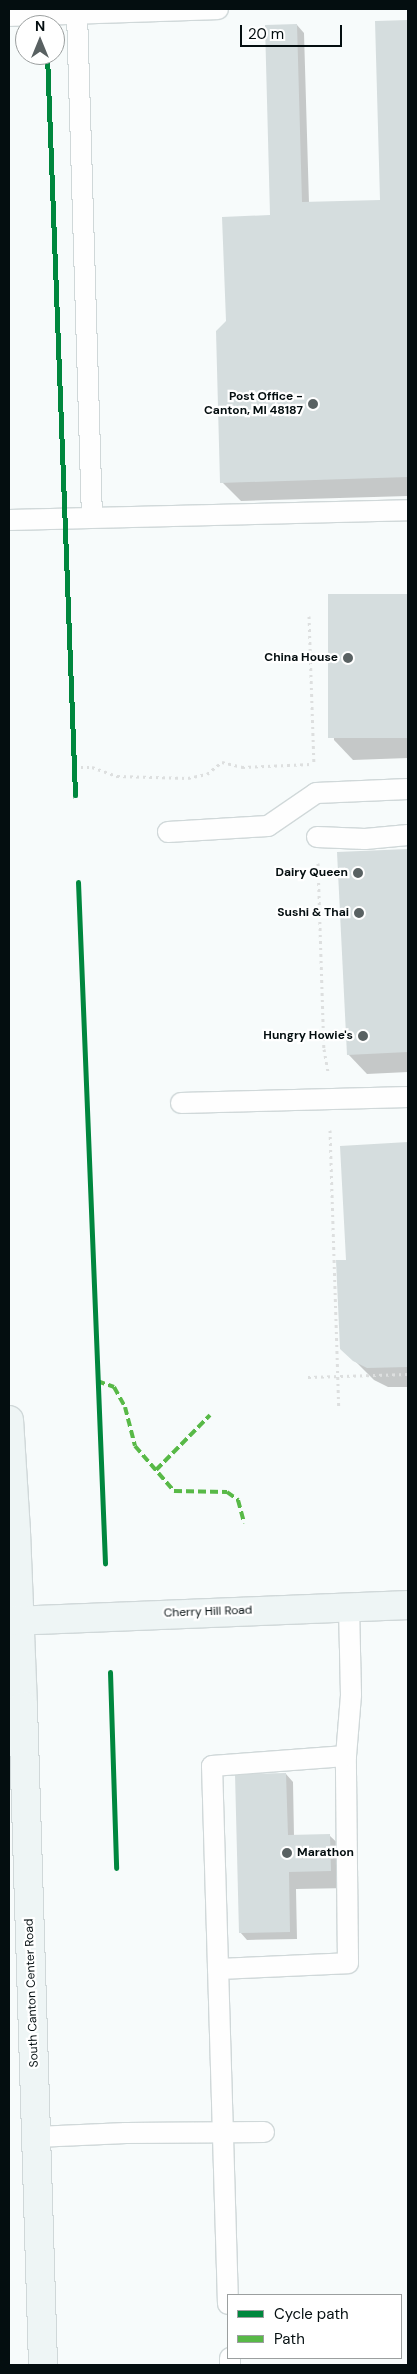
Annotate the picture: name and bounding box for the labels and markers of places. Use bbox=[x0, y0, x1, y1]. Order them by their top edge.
place label: Post Office - Canton, MI 48187 bbox=[204, 390, 303, 418]
marker: Post Office - Canton, MI 48187 bbox=[307, 398, 319, 410]
place label: China House bbox=[264, 651, 338, 665]
marker: China House bbox=[342, 652, 354, 664]
place label: Dairy Queen bbox=[276, 866, 348, 880]
marker: Dairy Queen bbox=[352, 867, 364, 879]
place label: Sushi & Thai bbox=[277, 906, 349, 920]
marker: Sushi & Thai bbox=[353, 907, 365, 919]
place label: Hungry Howie's bbox=[263, 1029, 353, 1043]
marker: Hungry Howie's bbox=[357, 1030, 369, 1042]
place label: Marathon bbox=[297, 1846, 354, 1860]
marker: Marathon bbox=[281, 1847, 293, 1859]

